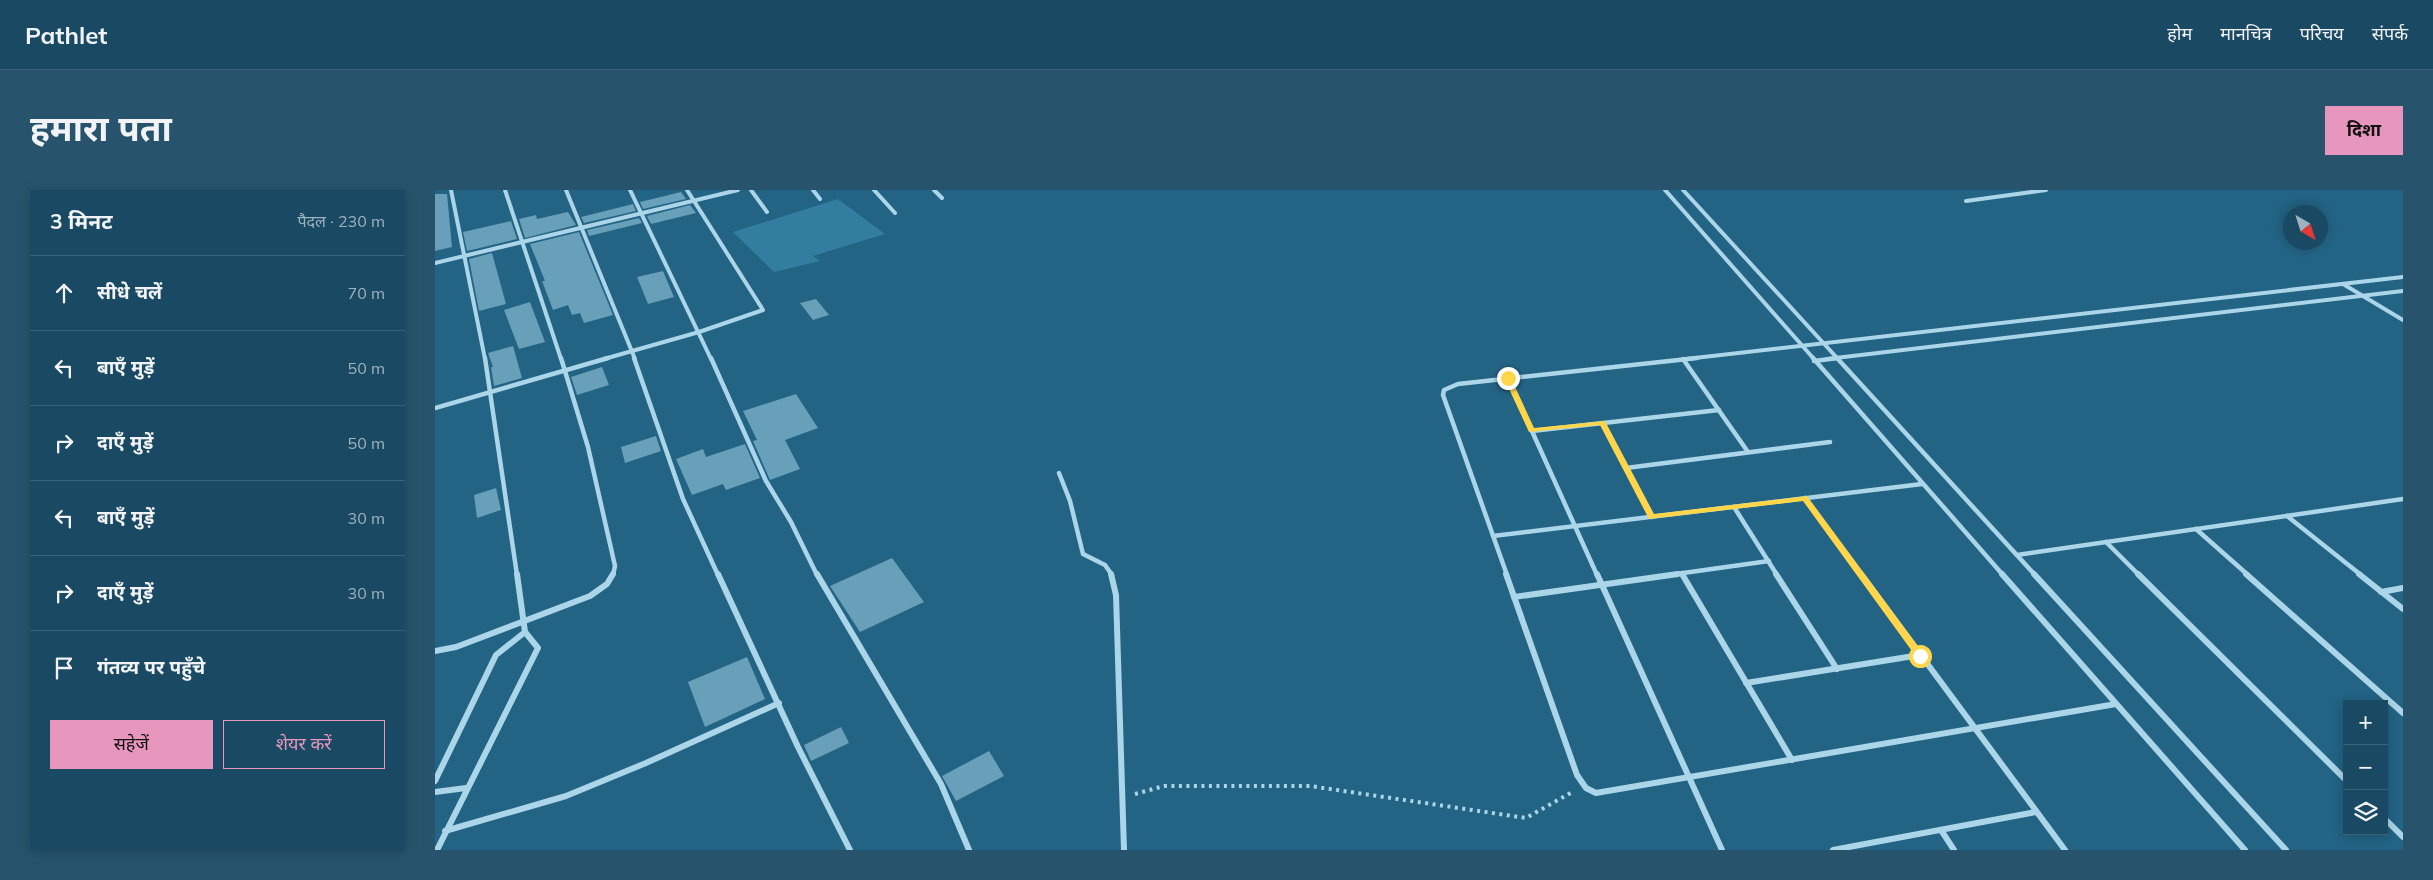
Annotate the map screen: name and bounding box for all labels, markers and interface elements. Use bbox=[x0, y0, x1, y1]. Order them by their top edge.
text: Pathlet bbox=[25, 20, 107, 50]
text: होम bbox=[2167, 22, 2192, 45]
text: मानचित्र bbox=[2220, 22, 2272, 45]
text: परिचय bbox=[2300, 22, 2344, 45]
text: संपर्क bbox=[2372, 22, 2408, 45]
text: हमारा पता bbox=[30, 106, 172, 150]
button: दिशा bbox=[2325, 106, 2403, 155]
north arrow bbox=[2283, 205, 2328, 250]
text: 3 मिनट bbox=[50, 208, 112, 234]
text: पैदल · 230 m bbox=[297, 211, 385, 231]
icon: ahead bbox=[50, 279, 78, 307]
text: सीधे चलें bbox=[97, 280, 162, 304]
text: 70 m bbox=[348, 283, 385, 303]
icon: left bbox=[50, 354, 78, 382]
text: बाएँ मुड़ें bbox=[97, 355, 154, 379]
text: 50 m bbox=[348, 358, 385, 378]
route end bbox=[1497, 367, 1520, 390]
icon: right bbox=[50, 429, 78, 457]
text: दाएँ मुड़ें bbox=[97, 430, 153, 454]
text: 50 m bbox=[348, 433, 385, 453]
icon: left bbox=[50, 504, 78, 532]
text: बाएँ मुड़ें bbox=[97, 505, 154, 529]
text: 30 m bbox=[348, 508, 385, 528]
icon: right bbox=[50, 579, 78, 607]
text: दाएँ मुड़ें bbox=[97, 580, 153, 604]
text: 30 m bbox=[348, 583, 385, 603]
route start bbox=[1909, 645, 1932, 668]
icon: arrive bbox=[50, 654, 78, 682]
text: गंतव्य पर पहुँचे bbox=[97, 655, 205, 679]
map controls bbox=[2343, 700, 2388, 835]
button: + bbox=[2343, 700, 2388, 745]
button: सहेजें bbox=[50, 720, 213, 769]
button: शेयर करें bbox=[223, 720, 385, 769]
button: − bbox=[2343, 745, 2388, 790]
button: layers bbox=[2343, 790, 2388, 835]

